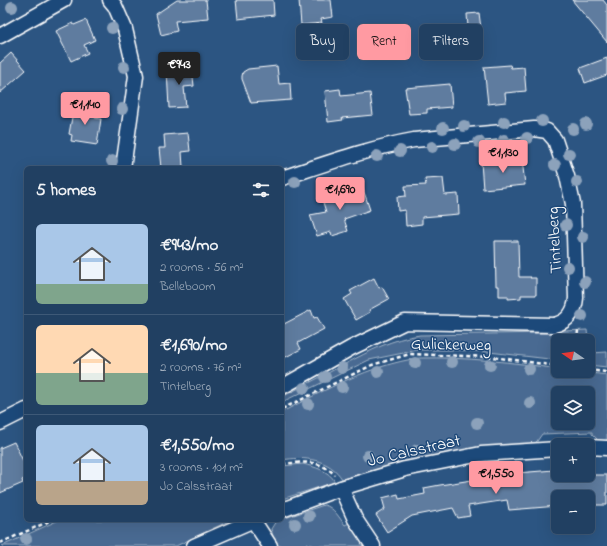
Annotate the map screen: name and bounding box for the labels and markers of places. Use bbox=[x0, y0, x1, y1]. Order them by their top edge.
pin: €943 bbox=[155, 52, 203, 86]
pin: €1,140 bbox=[52, 92, 118, 126]
pin: €1,130 bbox=[470, 140, 536, 174]
pin: €1,690 bbox=[307, 177, 373, 211]
pin: €1,550 bbox=[463, 461, 529, 495]

